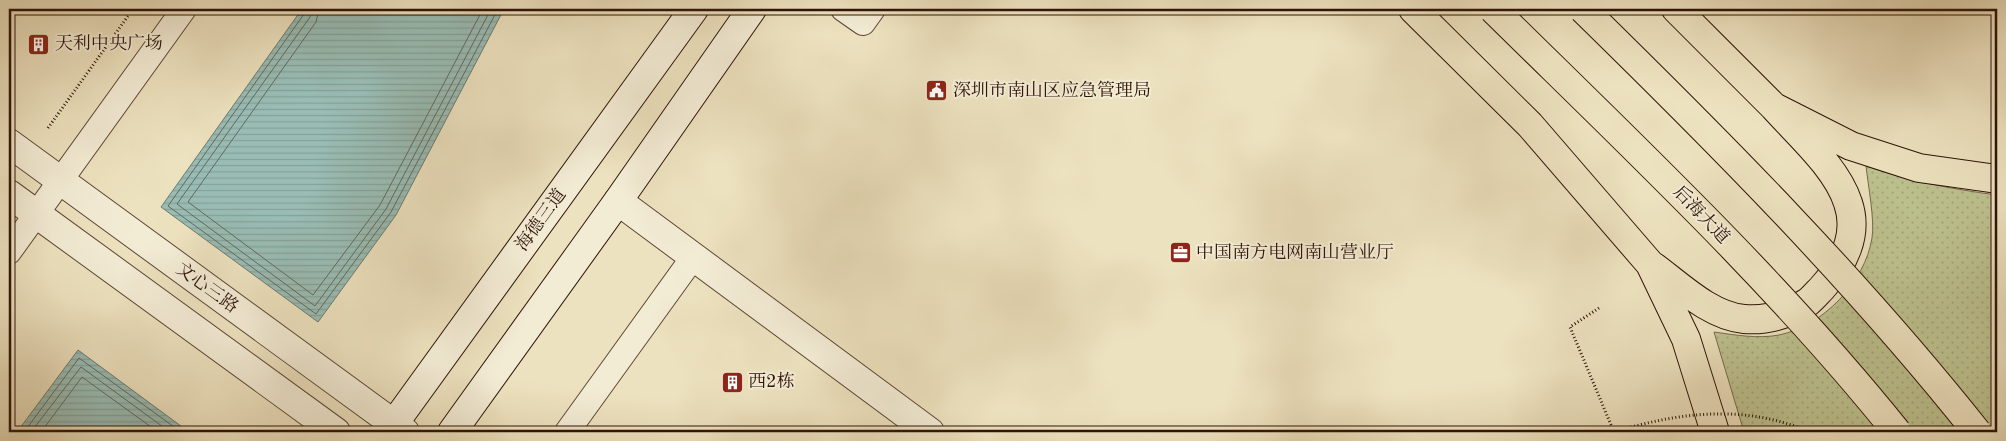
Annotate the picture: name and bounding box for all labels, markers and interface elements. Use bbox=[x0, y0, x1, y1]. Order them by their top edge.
building icon: 天利中央广场 bbox=[27, 32, 51, 56]
place label: 天利中央广场 bbox=[55, 33, 163, 53]
public building icon: 深圳市南山区应急管理局 bbox=[925, 79, 949, 103]
place label: 深圳市南山区应急管理局 bbox=[953, 80, 1151, 100]
street label: 后海大道 bbox=[1670, 181, 1734, 247]
street label: 海德三道 bbox=[511, 184, 569, 254]
office icon: 中国南方电网南山营业厅 bbox=[1168, 241, 1192, 265]
place label: 中国南方电网南山营业厅 bbox=[1196, 242, 1394, 262]
street label: 文心三路 bbox=[173, 258, 243, 316]
building icon: 西2栋 bbox=[720, 370, 744, 394]
place label: 西2栋 bbox=[748, 371, 794, 391]

